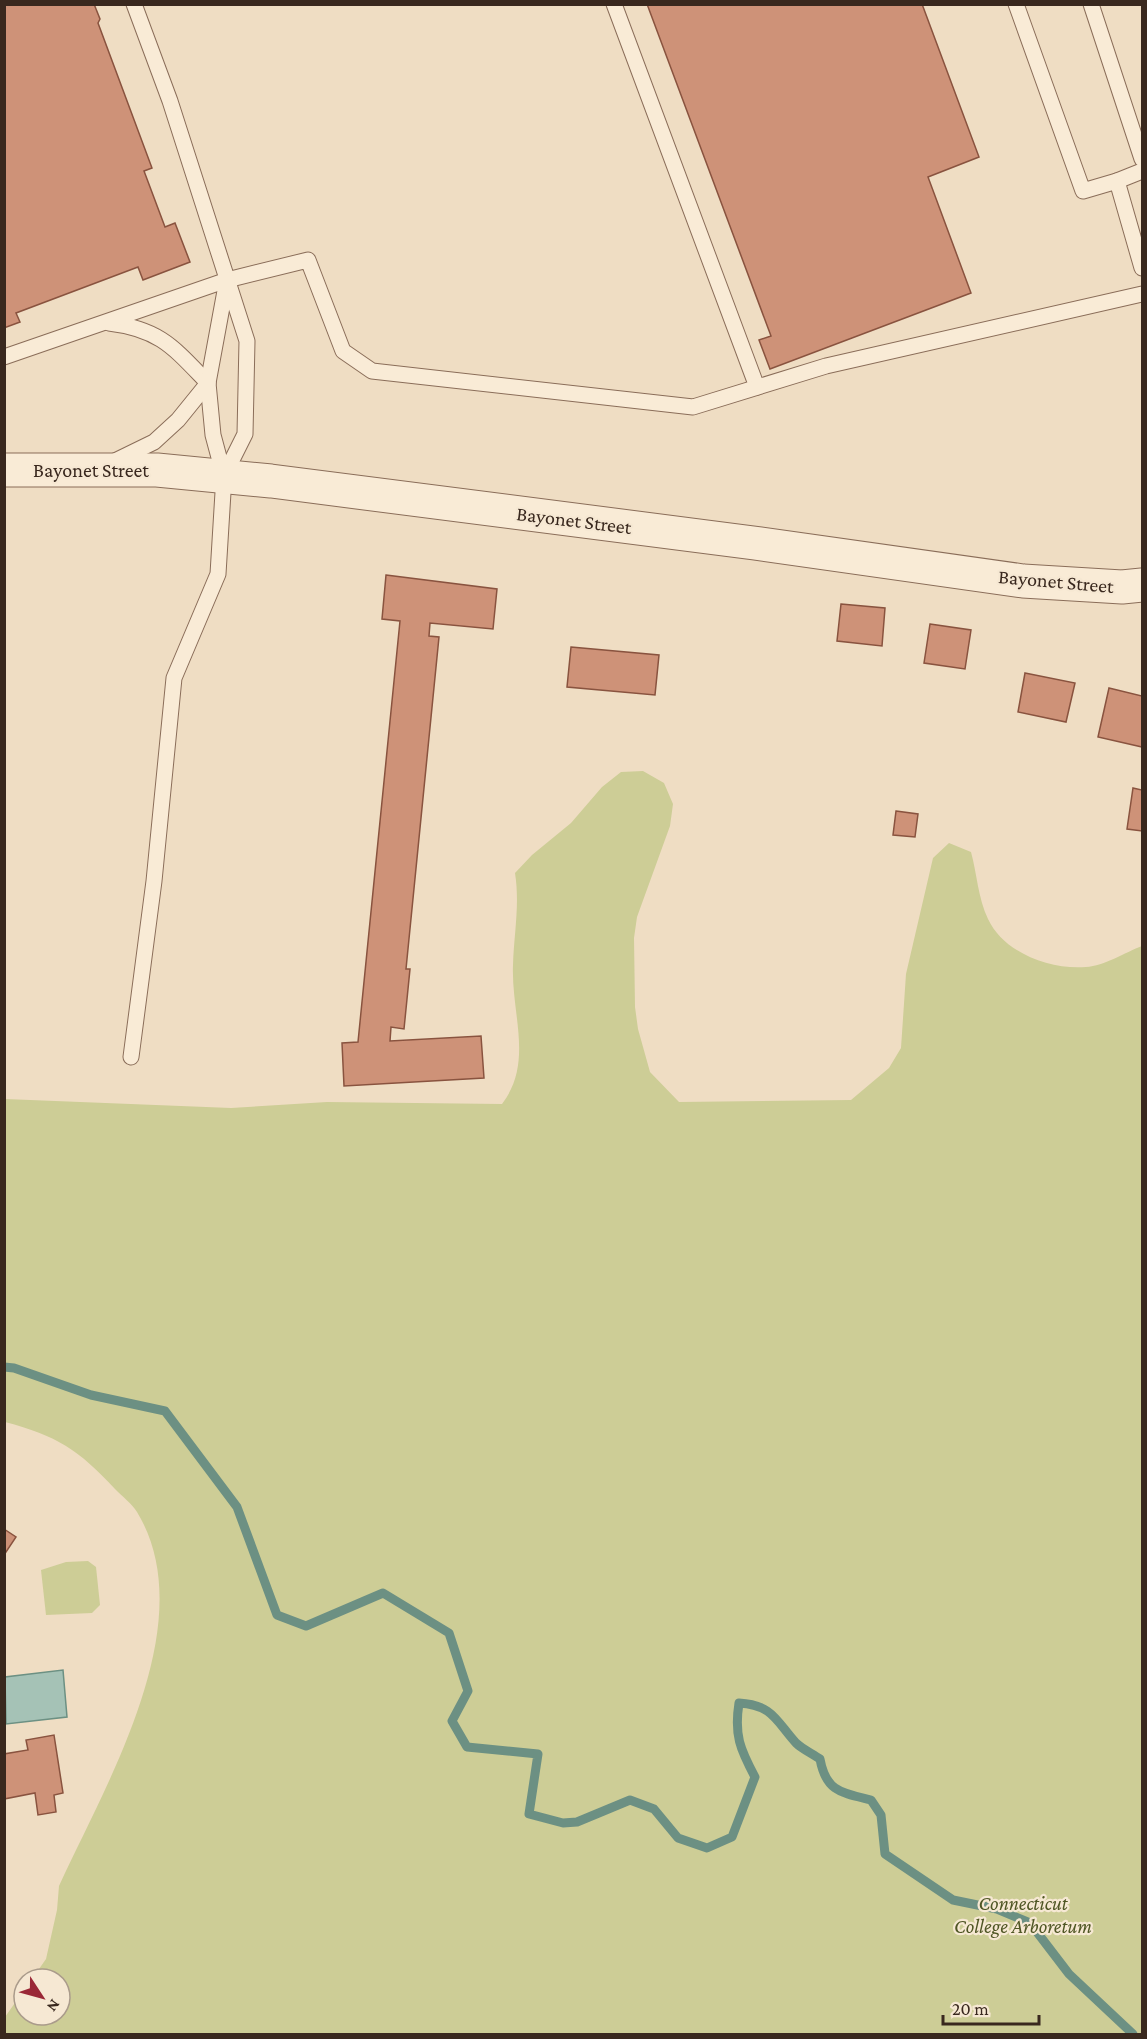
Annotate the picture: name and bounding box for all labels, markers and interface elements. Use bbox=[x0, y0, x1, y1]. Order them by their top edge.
street label: Bayonet Street bbox=[33, 459, 149, 482]
street label: Bayonet Street bbox=[515, 502, 633, 539]
street label: Bayonet Street bbox=[997, 565, 1115, 598]
park label: Connecticut College Arboretum bbox=[954, 1892, 1092, 1938]
north arrow bbox=[12, 1967, 72, 2027]
scale bar bbox=[943, 1988, 1039, 2026]
text: N bbox=[44, 1996, 64, 2015]
text: 20 m bbox=[952, 1999, 989, 2019]

